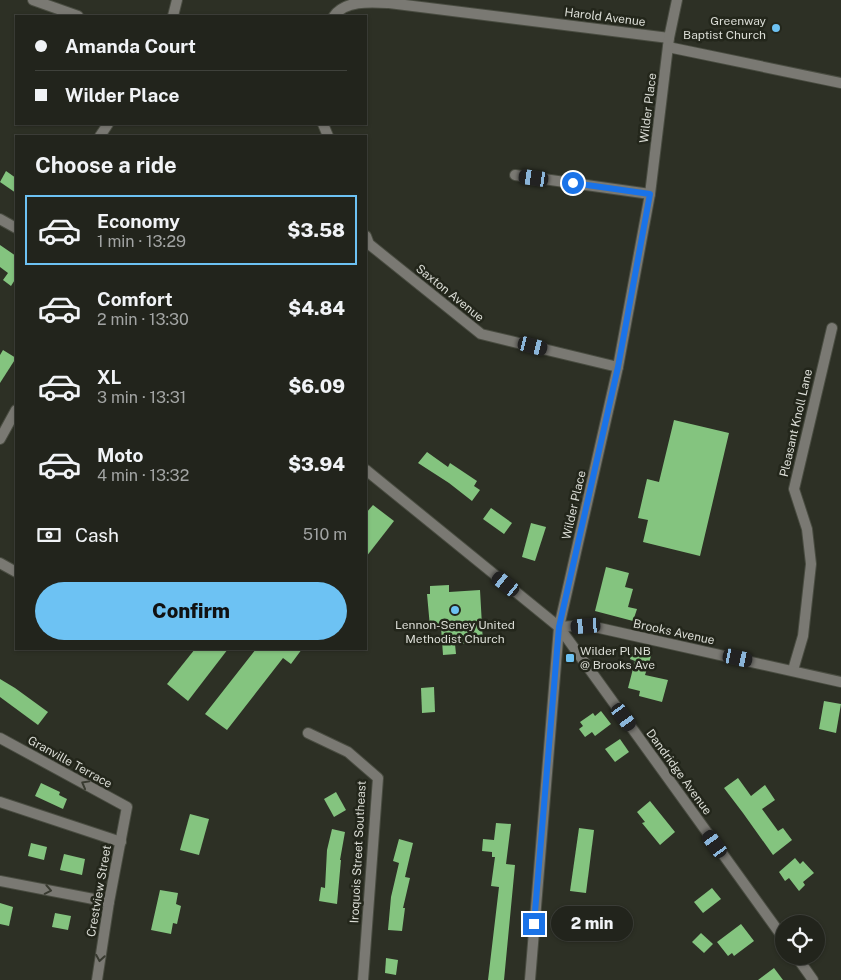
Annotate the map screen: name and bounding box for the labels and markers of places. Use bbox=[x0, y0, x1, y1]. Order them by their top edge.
place label: Greenway Baptist Church bbox=[683, 14, 767, 42]
marker: Greenway Baptist Church bbox=[770, 22, 782, 34]
marker: Lennon-Seney United Methodist Church bbox=[449, 604, 461, 616]
place label: Lennon-Seney United Methodist Church bbox=[395, 618, 515, 646]
place label: Wilder Pl NB @ Brooks Ave bbox=[580, 644, 655, 672]
marker: Wilder Pl NB @ Brooks Ave bbox=[564, 652, 576, 664]

